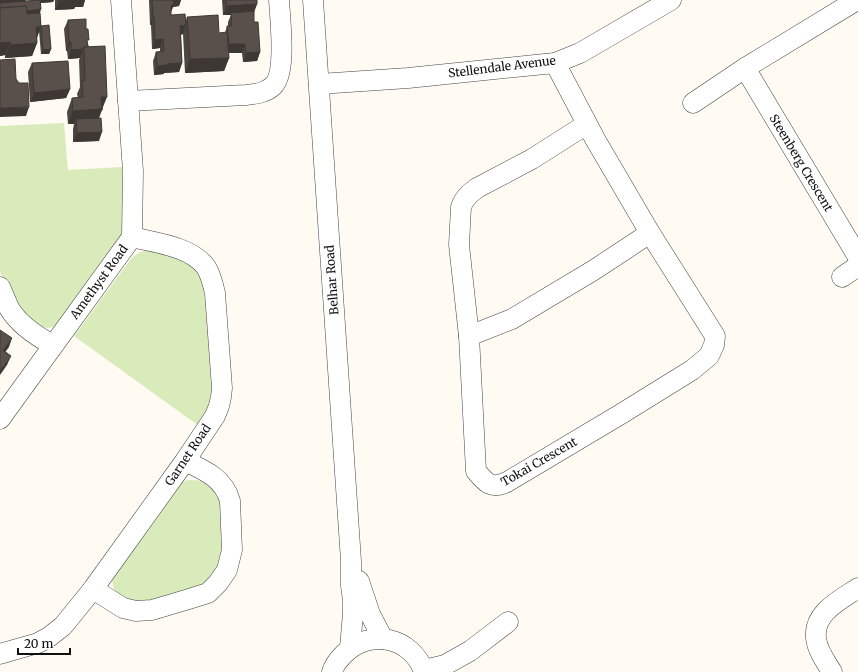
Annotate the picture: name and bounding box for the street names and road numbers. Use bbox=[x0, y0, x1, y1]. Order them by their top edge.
street label: Stellendale Avenue bbox=[447, 52, 557, 81]
street label: Steenberg Crescent bbox=[766, 111, 837, 214]
street label: Amethyst Road bbox=[66, 242, 131, 323]
street label: Belhar Road bbox=[322, 245, 341, 315]
street label: Garnet Road bbox=[161, 421, 214, 489]
street label: Tokai Crescent bbox=[498, 434, 580, 489]

